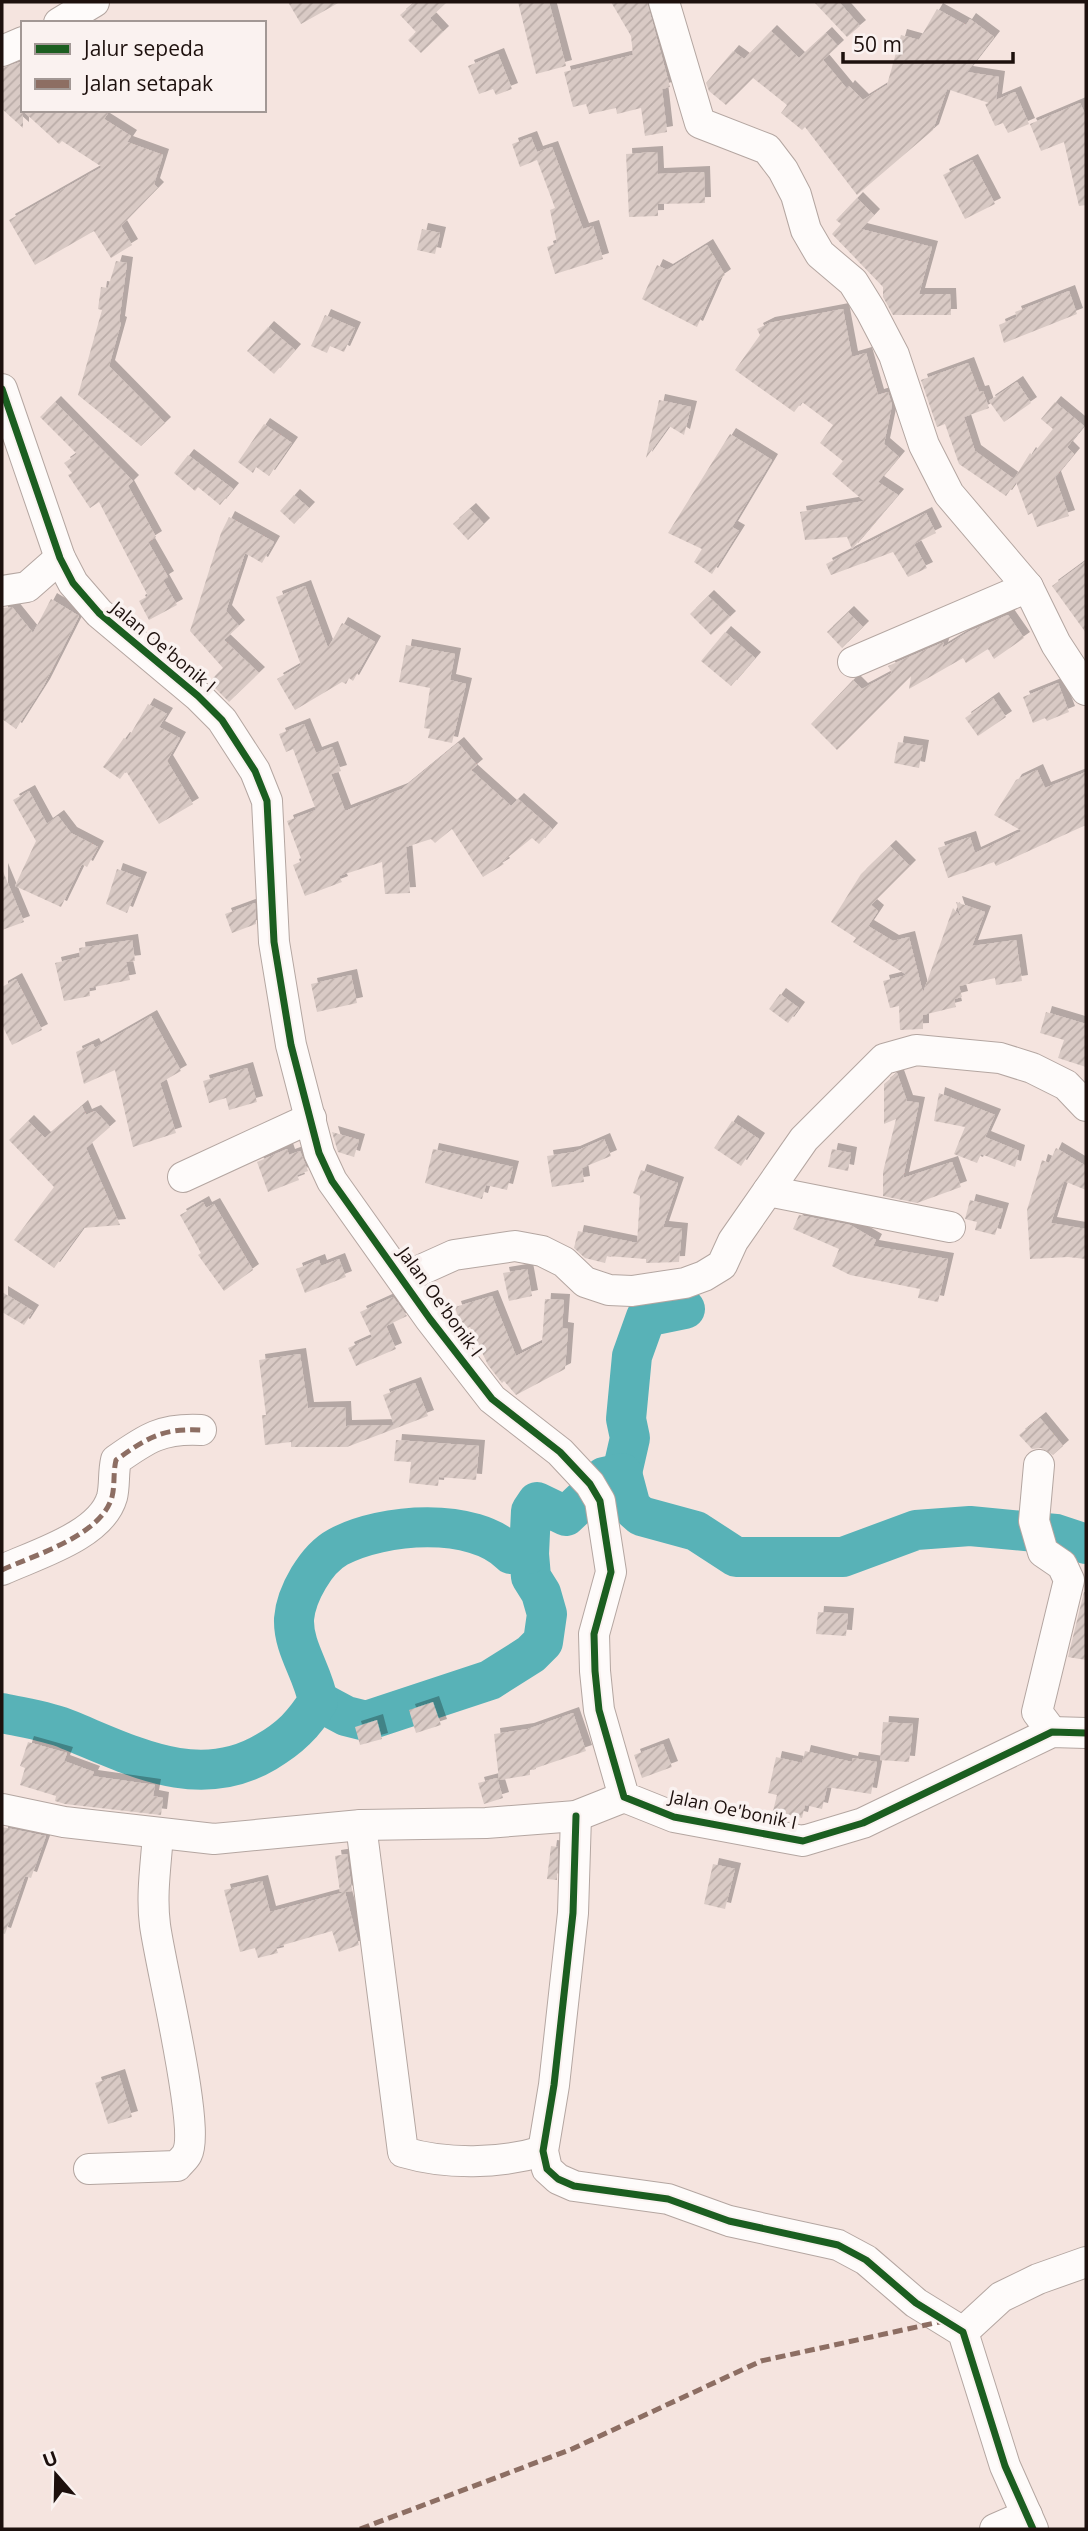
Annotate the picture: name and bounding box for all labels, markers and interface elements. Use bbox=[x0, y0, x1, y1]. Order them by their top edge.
legend bbox=[21, 21, 266, 112]
scale bar bbox=[843, 21, 1013, 65]
text: 50 m bbox=[853, 30, 902, 58]
text: Jalur sepeda bbox=[82, 34, 204, 62]
text: Jalan setapak bbox=[82, 69, 213, 97]
street label: Jalan Oe'bonik I bbox=[105, 594, 221, 697]
street label: Jalan Oe'bonik I bbox=[392, 1240, 489, 1361]
street label: Jalan Oe'bonik I bbox=[665, 1783, 799, 1834]
north arrow bbox=[21, 2440, 91, 2510]
text: U bbox=[39, 2444, 61, 2474]

